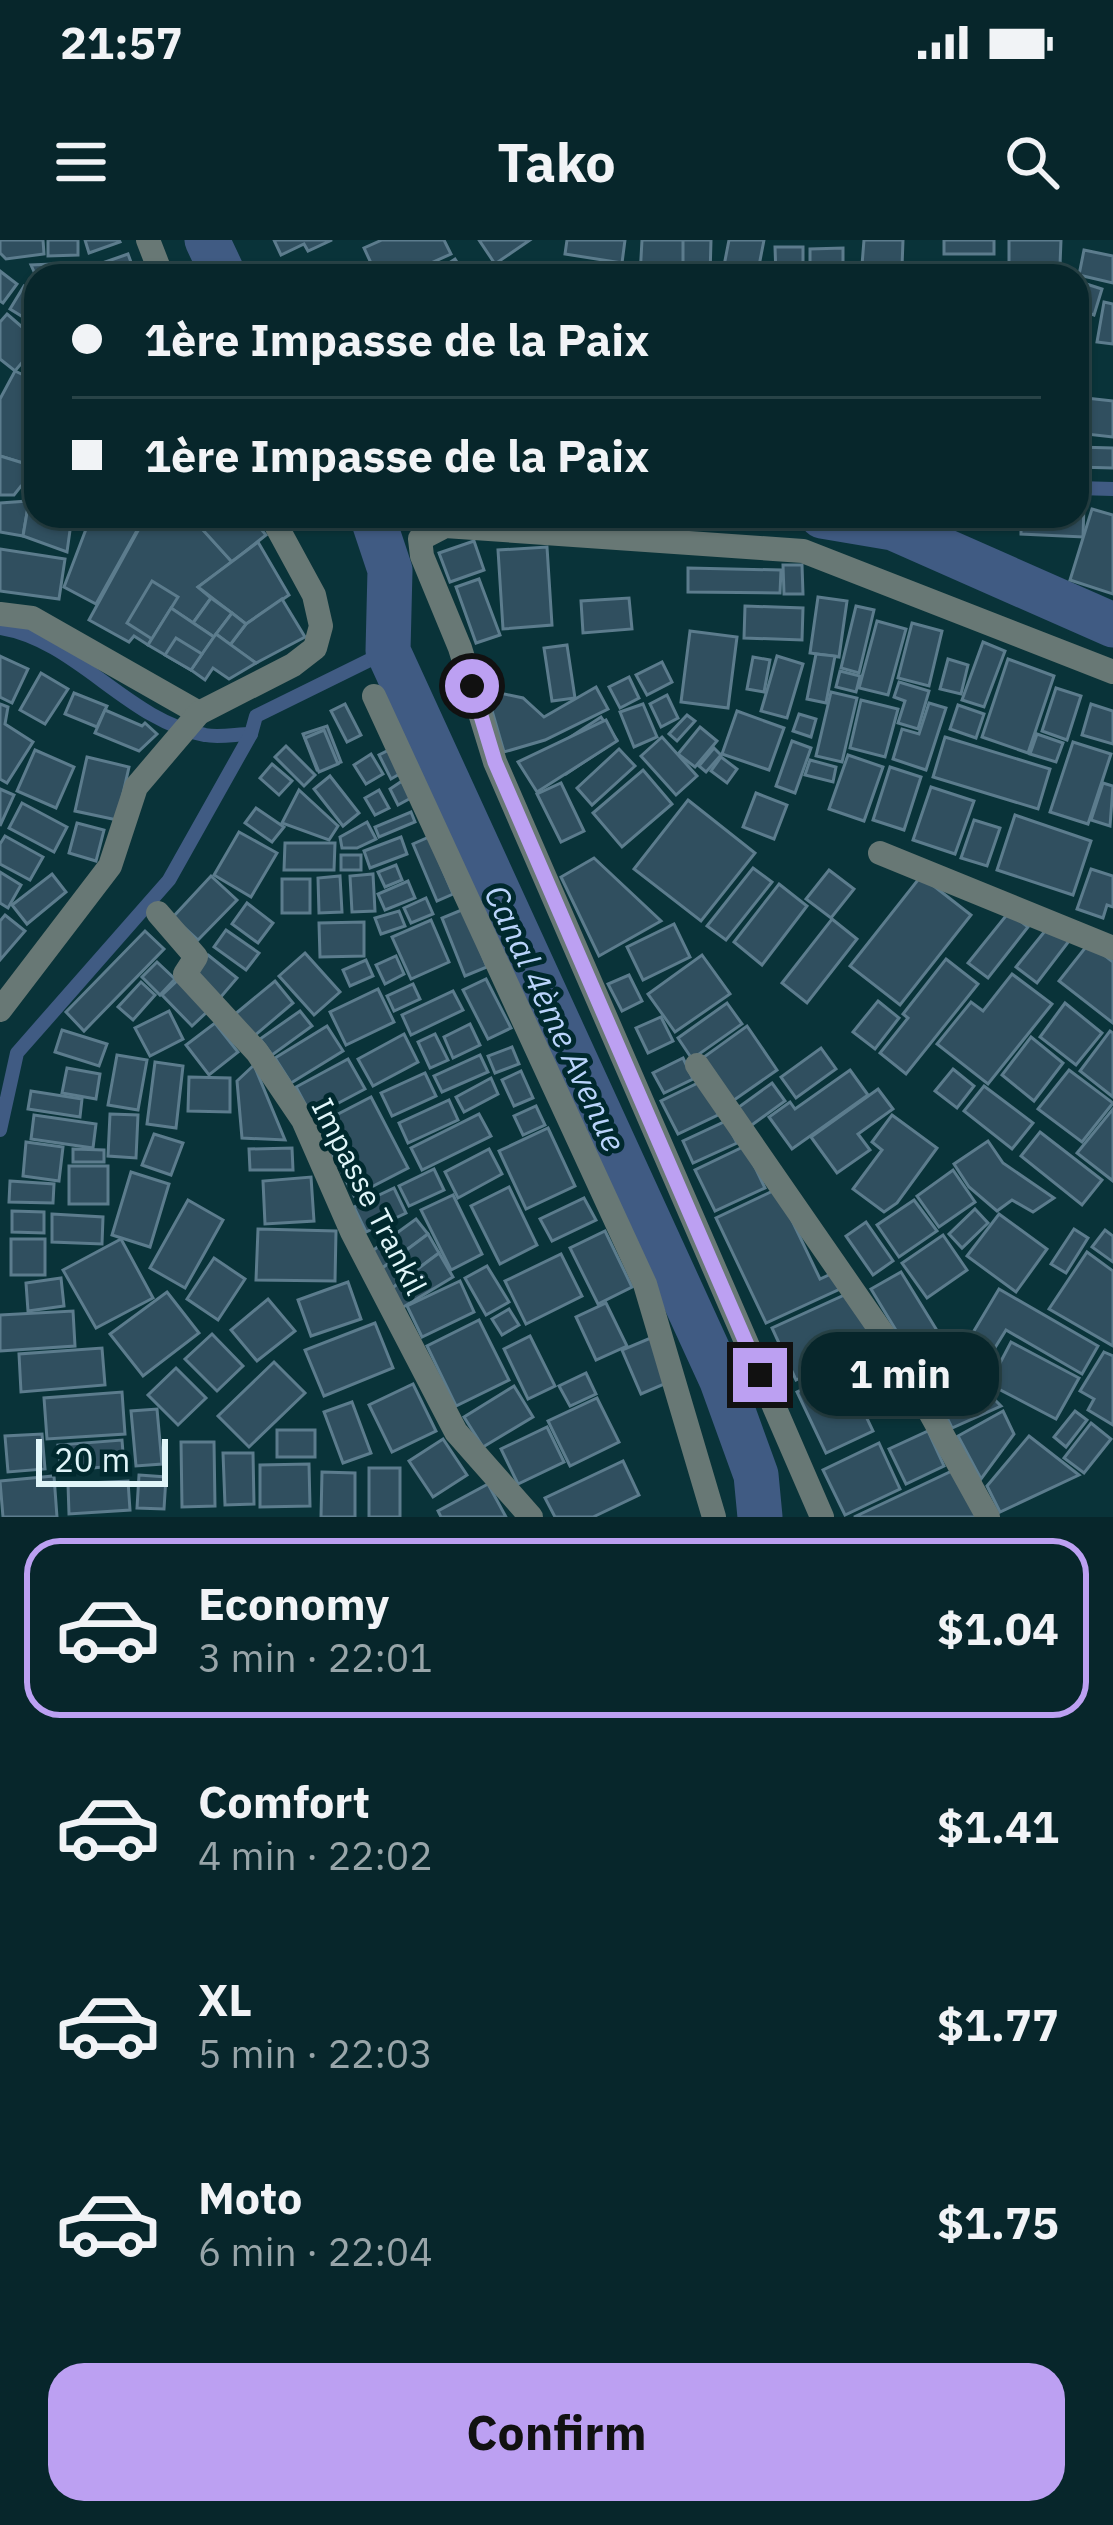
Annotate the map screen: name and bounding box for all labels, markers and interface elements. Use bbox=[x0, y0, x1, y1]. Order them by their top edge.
text: 21:57 bbox=[60, 13, 183, 71]
text: Tako bbox=[497, 127, 616, 197]
icon: menu bbox=[48, 129, 114, 195]
icon: search bbox=[999, 129, 1065, 195]
text: 1ère Impasse de la Paix bbox=[144, 310, 649, 368]
text: 1ère Impasse de la Paix bbox=[144, 426, 649, 484]
route start bbox=[445, 659, 499, 713]
water label: Canal 4ème Avenue bbox=[475, 878, 637, 1158]
street label: Impasse Trankil bbox=[304, 1091, 436, 1301]
callout: 1 min bbox=[802, 1333, 1000, 1417]
route end bbox=[733, 1348, 787, 1402]
text: 1 min bbox=[849, 1348, 951, 1399]
scale bar bbox=[36, 1433, 168, 1486]
text: 20 m bbox=[54, 1438, 130, 1481]
icon: car bbox=[54, 1574, 162, 1682]
text: Economy bbox=[198, 1574, 389, 1632]
text: $1.04 bbox=[937, 1599, 1059, 1657]
text: 3 min · 22:01 bbox=[198, 1632, 433, 1683]
icon: car bbox=[54, 1772, 162, 1880]
text: Comfort bbox=[198, 1772, 370, 1830]
text: $1.41 bbox=[937, 1797, 1059, 1855]
text: 4 min · 22:02 bbox=[198, 1830, 433, 1881]
icon: car bbox=[54, 1970, 162, 2078]
text: XL bbox=[198, 1970, 252, 2028]
text: $1.77 bbox=[937, 1995, 1059, 2053]
text: 5 min · 22:03 bbox=[198, 2028, 433, 2079]
icon: car bbox=[54, 2168, 162, 2276]
text: Moto bbox=[198, 2168, 302, 2226]
text: $1.75 bbox=[937, 2193, 1059, 2251]
text: 6 min · 22:04 bbox=[198, 2226, 433, 2277]
button: Confirm bbox=[48, 2363, 1065, 2501]

